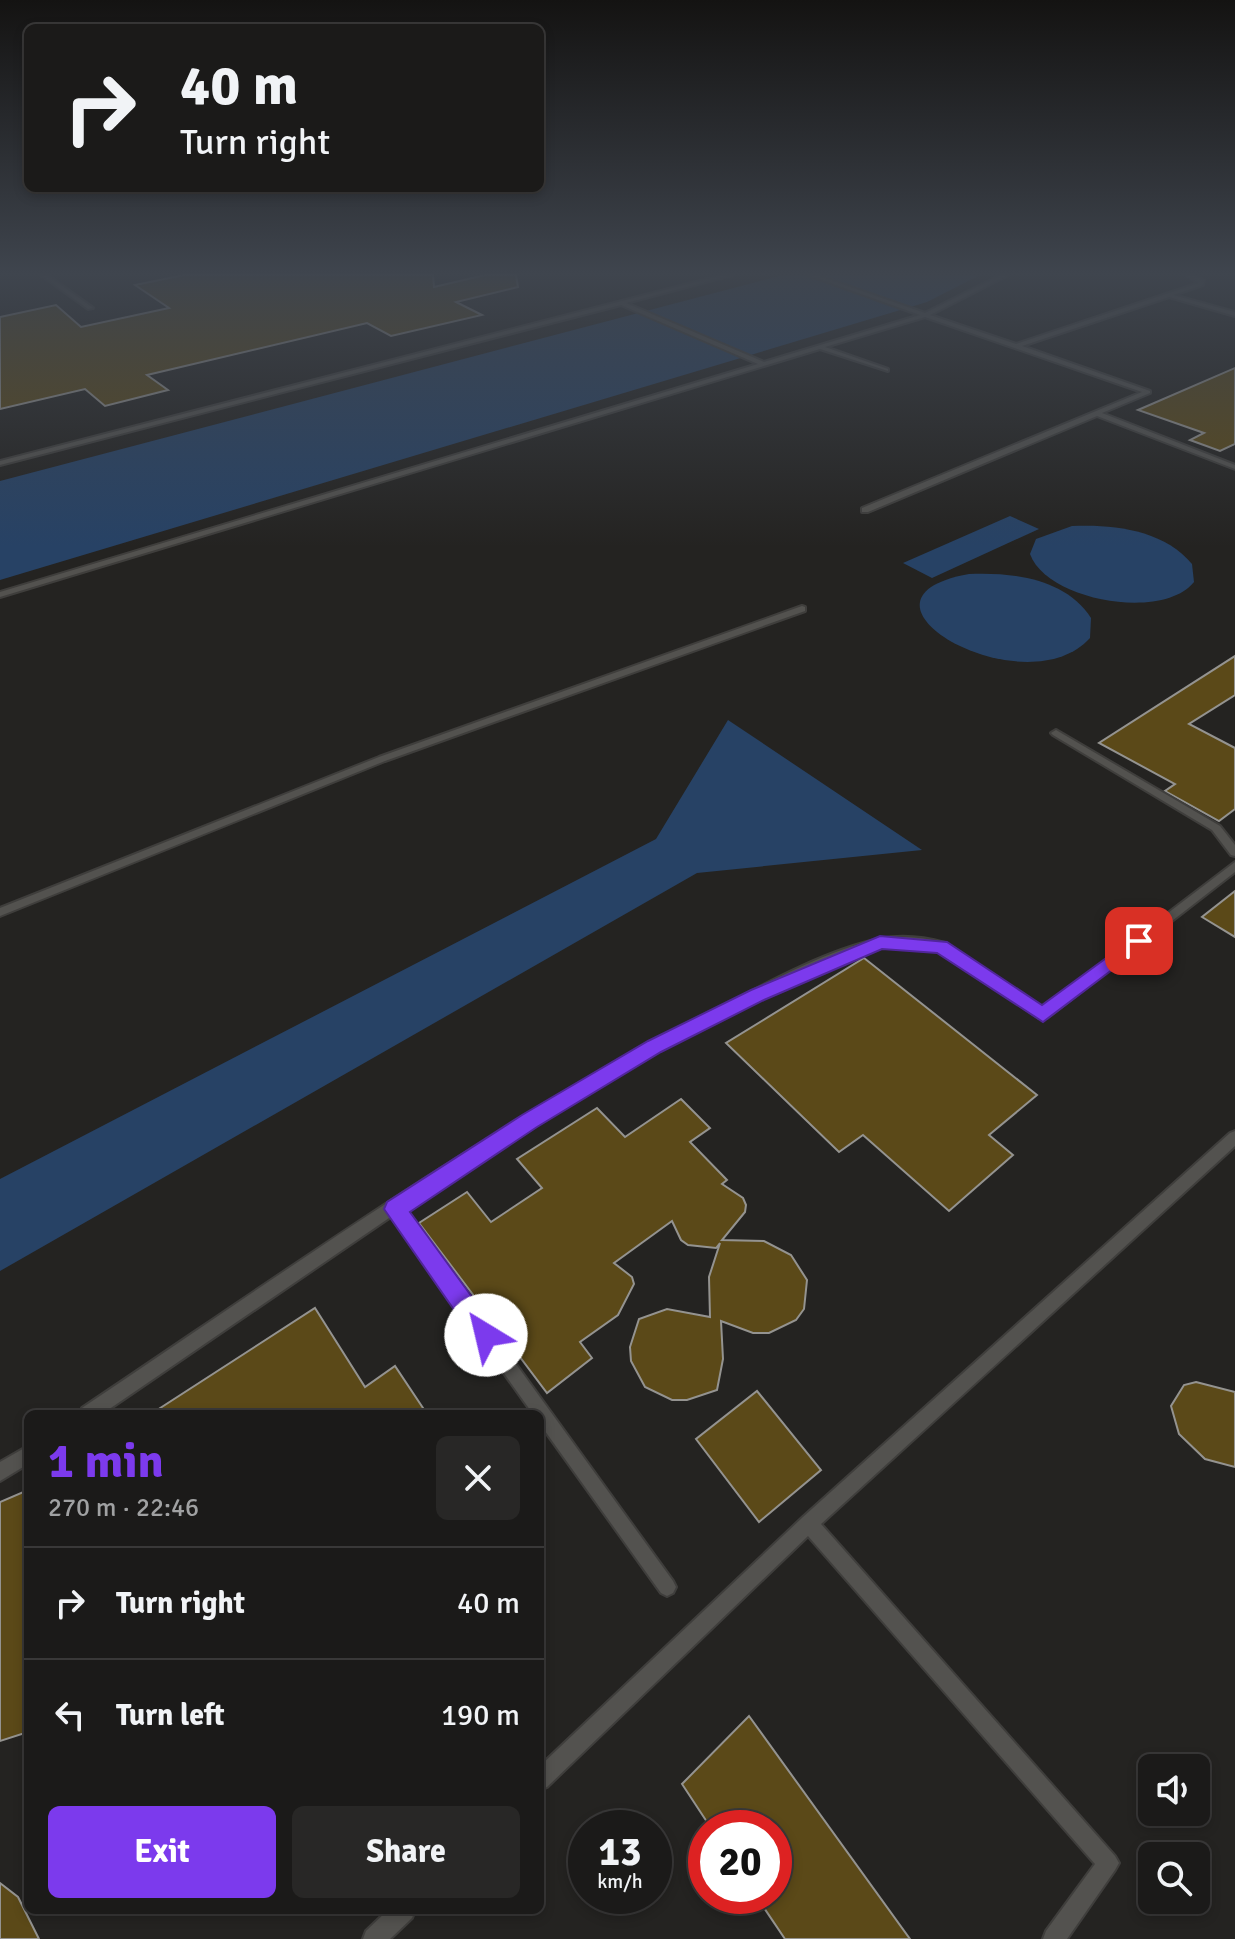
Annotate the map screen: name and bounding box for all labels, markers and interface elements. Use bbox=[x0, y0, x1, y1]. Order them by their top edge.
text: 40 m bbox=[180, 51, 298, 120]
icon: right bbox=[48, 56, 152, 160]
text: Turn right bbox=[180, 120, 330, 165]
pin bbox=[1105, 907, 1173, 975]
icon: arrive bbox=[1117, 919, 1161, 963]
position arrow bbox=[444, 1293, 528, 1377]
text: 1 min bbox=[48, 1432, 164, 1491]
button: close bbox=[436, 1436, 520, 1520]
text: 270 m · 22:46 bbox=[48, 1492, 199, 1524]
icon: right bbox=[48, 1581, 92, 1625]
text: Turn right bbox=[116, 1585, 245, 1622]
text: 40 m bbox=[457, 1585, 520, 1622]
icon: left bbox=[48, 1693, 92, 1737]
text: Turn left bbox=[116, 1697, 225, 1734]
text: 190 m bbox=[441, 1697, 520, 1734]
map controls bbox=[1138, 1754, 1210, 1914]
button: sound bbox=[1138, 1754, 1210, 1826]
button: Exit bbox=[48, 1806, 276, 1898]
button: Share bbox=[292, 1806, 520, 1898]
speed limit sign: 20 bbox=[688, 1810, 792, 1914]
text: 13 bbox=[598, 1827, 642, 1877]
button: search bbox=[1138, 1842, 1210, 1914]
text: km/h bbox=[597, 1869, 643, 1894]

